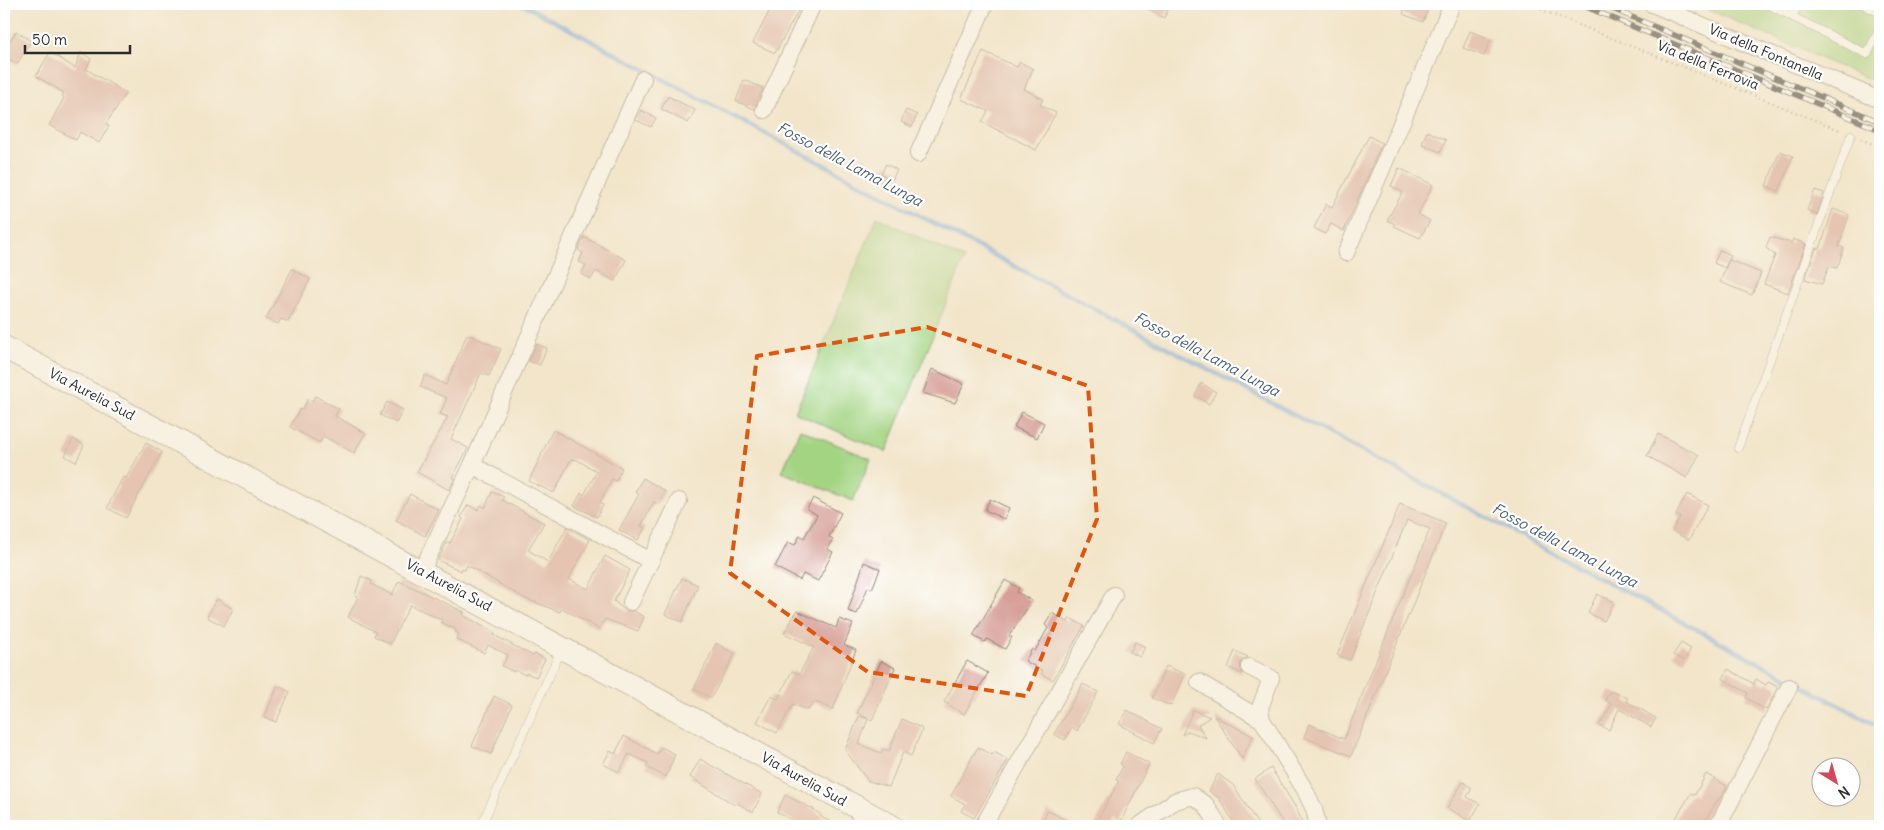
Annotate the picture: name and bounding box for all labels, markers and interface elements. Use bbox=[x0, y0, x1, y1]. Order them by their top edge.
street label: Via della Fontanella bbox=[1706, 20, 1826, 84]
scale bar bbox=[25, 22, 130, 54]
text: 50 m bbox=[32, 30, 67, 49]
street label: Via della Ferrovia bbox=[1654, 36, 1762, 94]
water label: Fosso della Lama Lunga bbox=[774, 118, 927, 211]
water label: Fosso della Lama Lunga bbox=[1131, 308, 1284, 401]
street label: Via Aurelia Sud bbox=[46, 364, 138, 424]
water label: Fosso della Lama Lunga bbox=[1489, 499, 1642, 592]
street label: Via Aurelia Sud bbox=[403, 555, 495, 615]
street label: Via Aurelia Sud bbox=[758, 748, 850, 810]
north arrow bbox=[1812, 758, 1862, 808]
text: N bbox=[1835, 782, 1853, 802]

